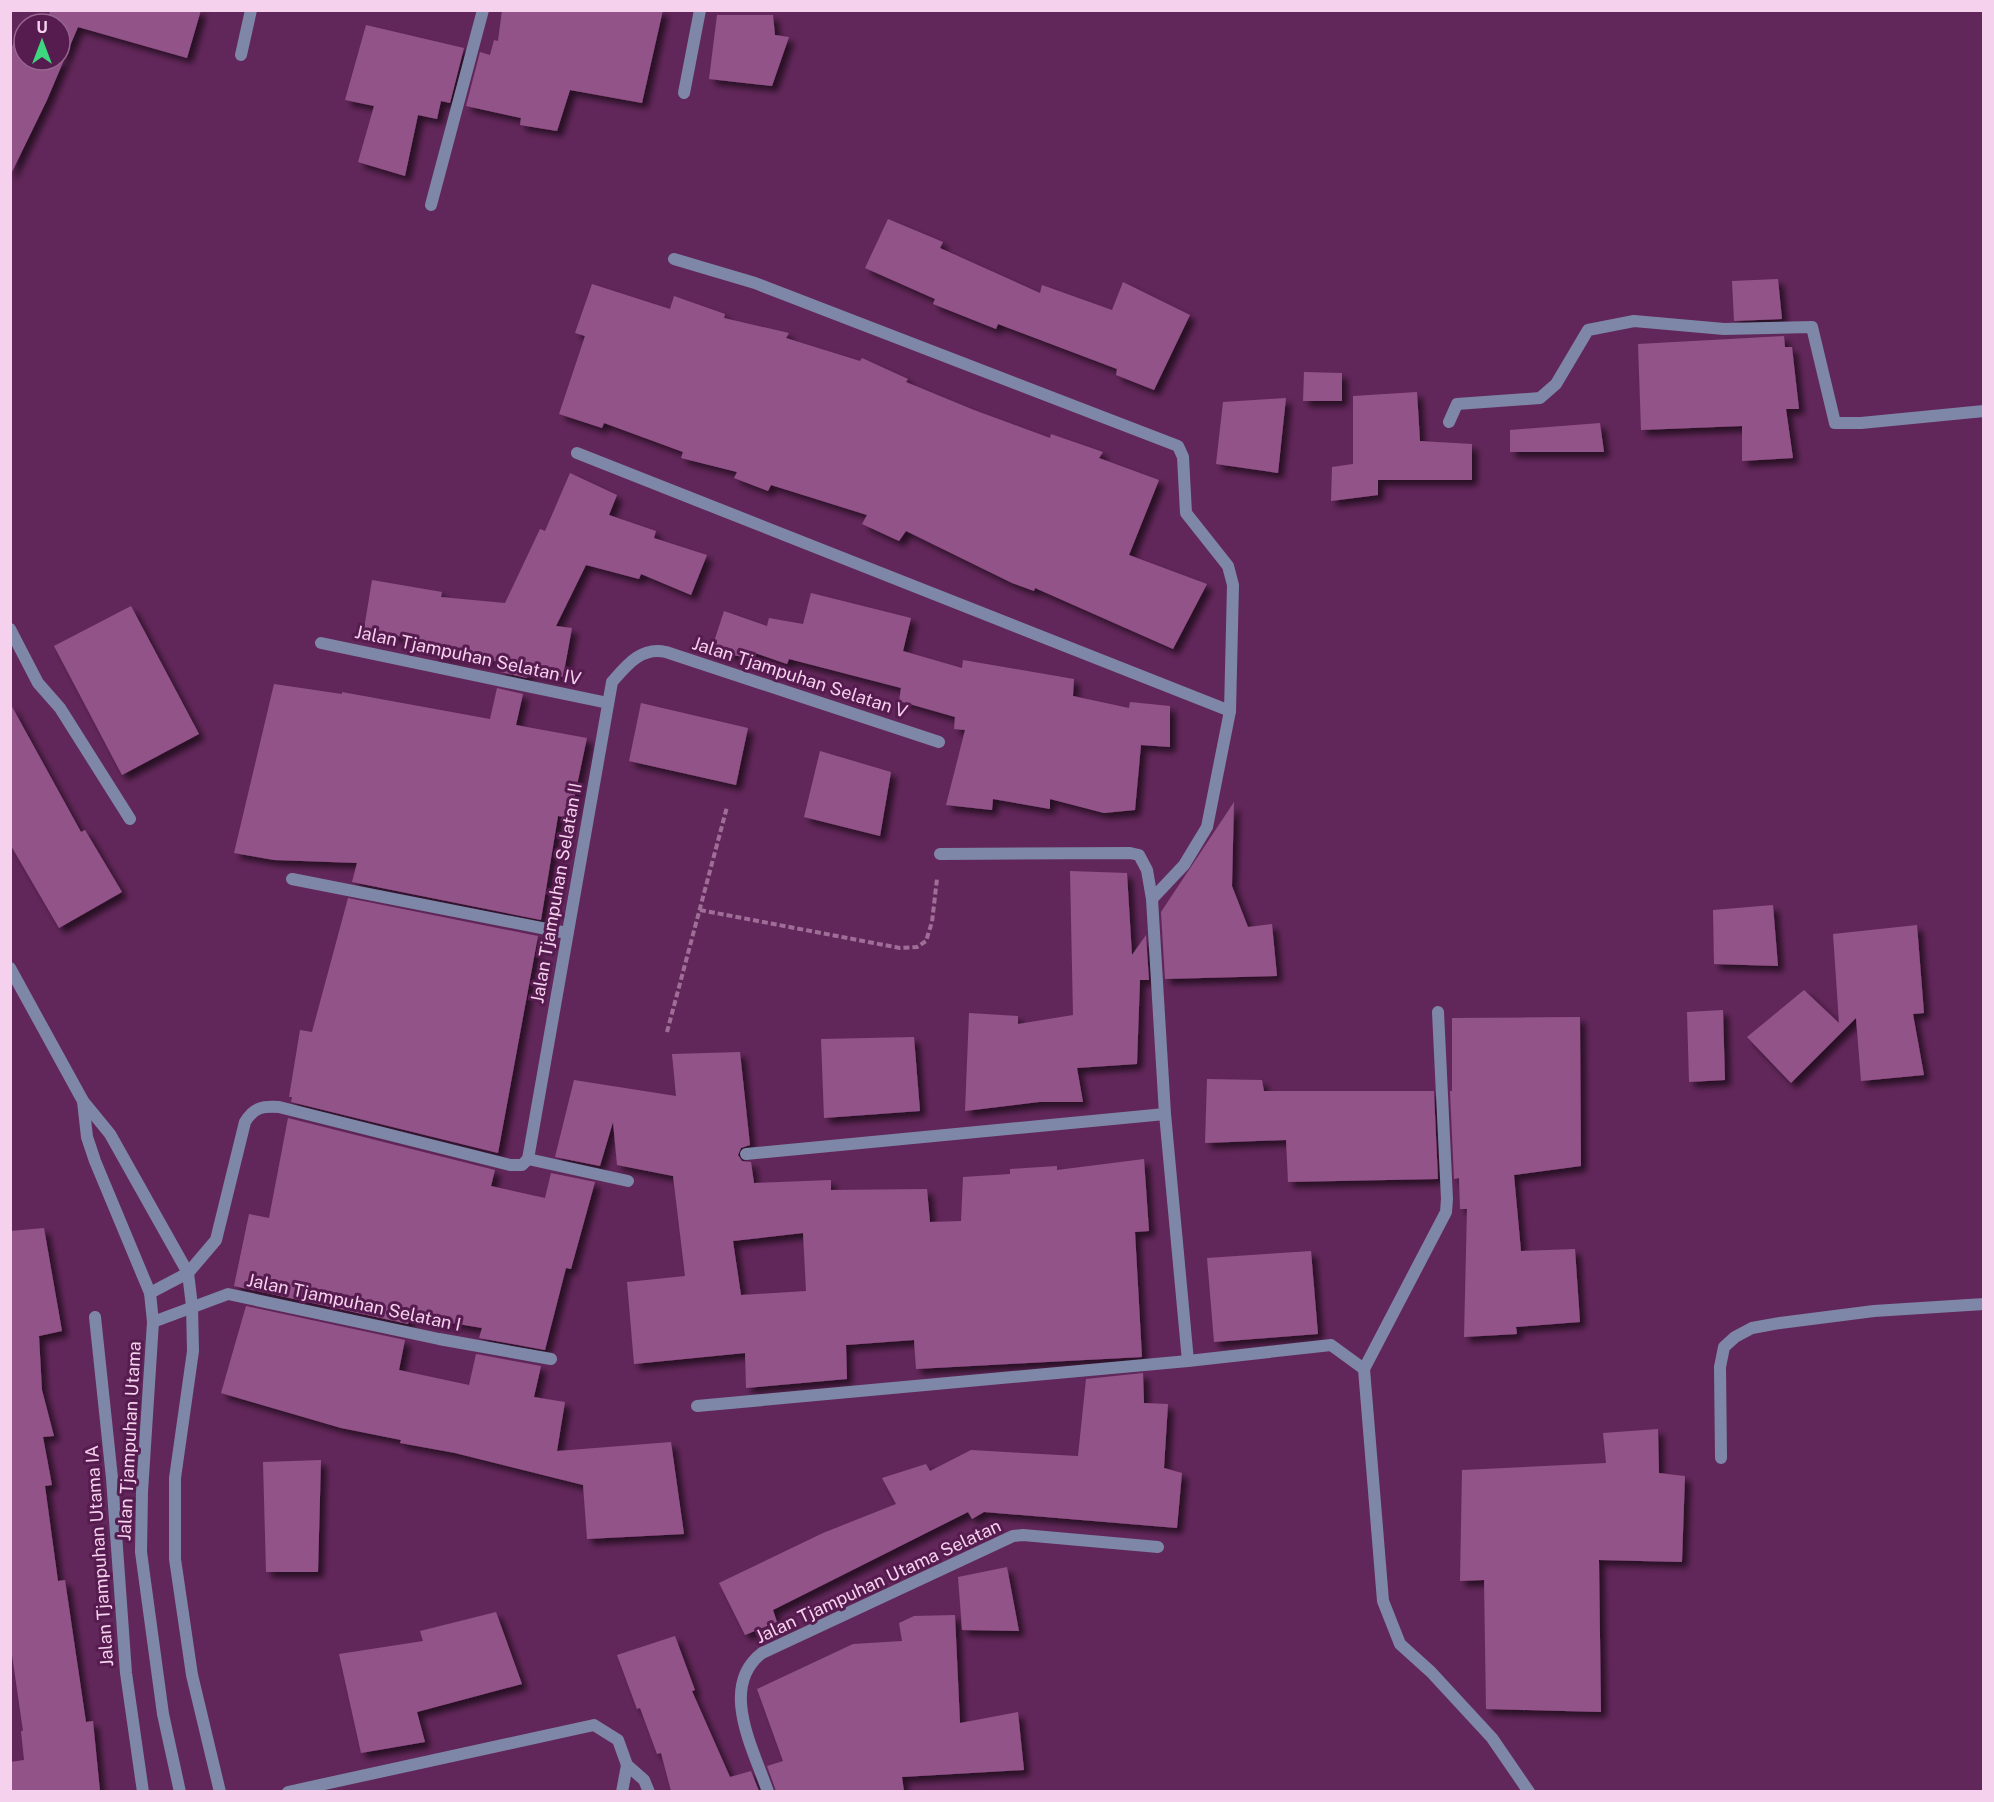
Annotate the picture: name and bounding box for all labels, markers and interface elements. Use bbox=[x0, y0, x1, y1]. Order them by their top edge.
north arrow bbox=[12, 12, 72, 72]
text: U bbox=[36, 18, 48, 37]
street label: Jalan Tjampuhan Selatan IV bbox=[353, 621, 583, 689]
street label: Jalan Tjampuhan Selatan V bbox=[690, 632, 910, 722]
street label: Jalan Tjampuhan Selatan II bbox=[526, 781, 586, 1005]
street label: Jalan Tjampuhan Selatan I bbox=[245, 1269, 463, 1335]
street label: Jalan Tjampuhan Utama bbox=[113, 1341, 145, 1541]
street label: Jalan Tjampuhan Utama IA bbox=[81, 1444, 117, 1668]
street label: Jalan Tjampuhan Utama Selatan bbox=[752, 1515, 1004, 1647]

